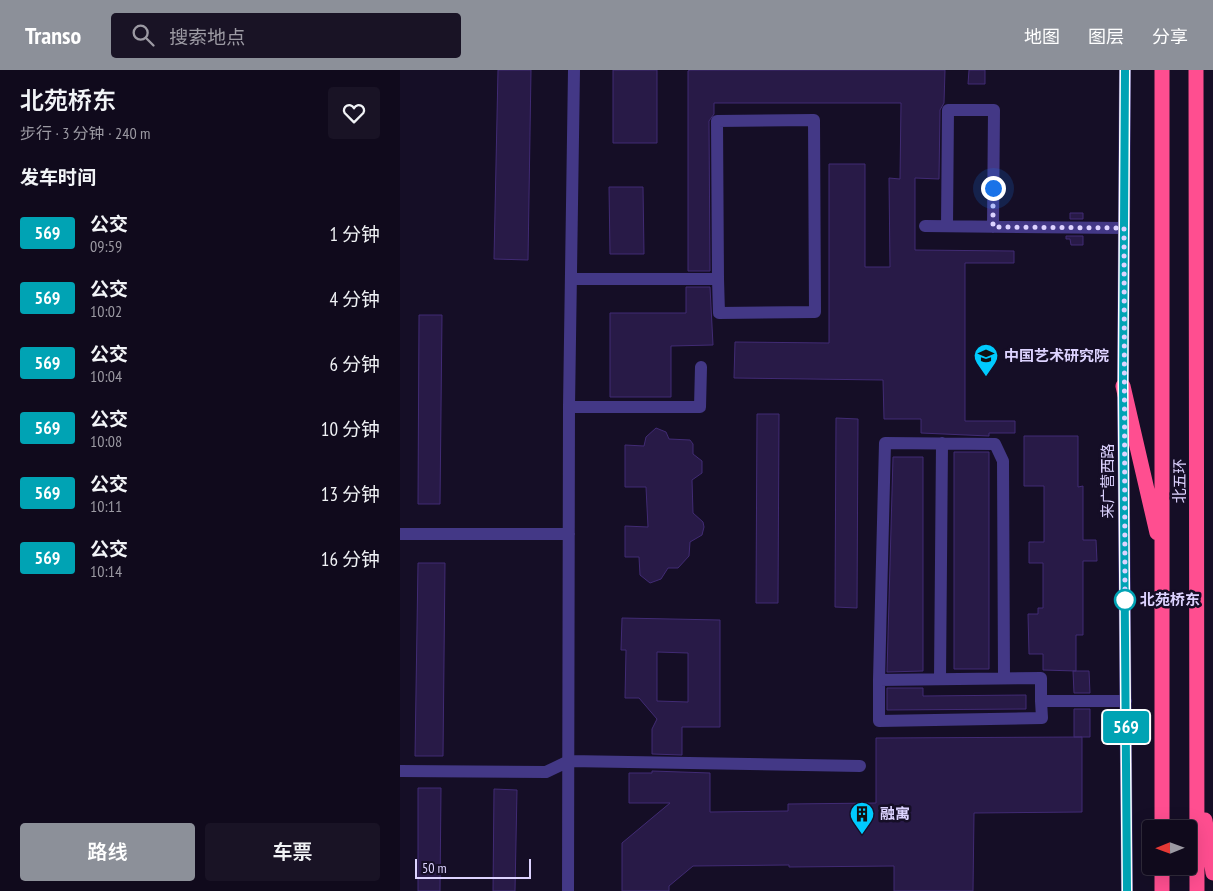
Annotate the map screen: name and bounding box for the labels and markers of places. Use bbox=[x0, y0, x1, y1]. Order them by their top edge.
school or university icon: 中国艺术研究院 bbox=[973, 343, 999, 377]
place label: 中国艺术研究院 bbox=[1004, 346, 1109, 365]
marker: 北苑桥东 bbox=[1114, 589, 1136, 611]
place label: 北苑桥东 bbox=[1140, 590, 1200, 609]
building icon: 融寓 bbox=[849, 801, 875, 835]
place label: 融寓 bbox=[880, 804, 910, 823]

